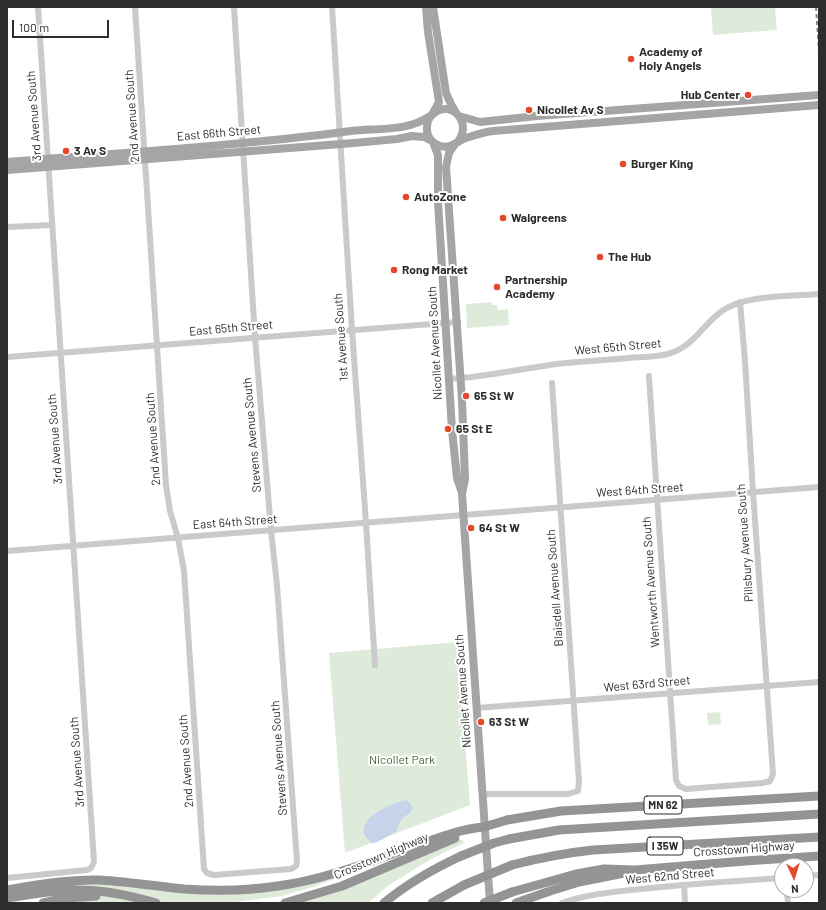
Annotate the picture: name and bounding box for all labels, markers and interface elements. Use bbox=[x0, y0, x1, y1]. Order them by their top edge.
scale bar bbox=[14, 12, 111, 38]
text: 100 m bbox=[19, 20, 49, 34]
place label: Academy of Holy Angels bbox=[639, 45, 702, 73]
marker: Academy of Holy Angels bbox=[626, 54, 636, 64]
street label: 2nd Avenue South bbox=[122, 69, 142, 163]
street label: 3rd Avenue South bbox=[24, 70, 44, 162]
place label: Hub Center bbox=[681, 88, 740, 102]
marker: Hub Center bbox=[743, 90, 753, 100]
place label: Nicollet Av S bbox=[537, 103, 604, 117]
marker: Nicollet Av S bbox=[524, 105, 534, 115]
street label: East 66th Street bbox=[176, 122, 262, 144]
place label: 3 Av S bbox=[74, 144, 106, 158]
marker: 3 Av S bbox=[61, 146, 71, 156]
place label: Burger King bbox=[631, 157, 693, 171]
marker: Burger King bbox=[618, 159, 628, 169]
place label: AutoZone bbox=[414, 190, 466, 204]
marker: AutoZone bbox=[401, 192, 411, 202]
place label: Walgreens bbox=[511, 211, 567, 225]
marker: Walgreens bbox=[498, 213, 508, 223]
place label: The Hub bbox=[608, 250, 651, 264]
marker: The Hub bbox=[595, 252, 605, 262]
place label: Rong Market bbox=[402, 263, 468, 277]
marker: Rong Market bbox=[389, 265, 399, 275]
place label: Partnership Academy bbox=[505, 273, 568, 301]
marker: Partnership Academy bbox=[492, 282, 502, 292]
street label: Nicollet Avenue South bbox=[425, 286, 445, 400]
street label: 1st Avenue South bbox=[331, 293, 351, 381]
street label: East 65th Street bbox=[188, 317, 274, 339]
street label: West 65th Street bbox=[574, 336, 662, 358]
street label: Stevens Avenue South bbox=[240, 377, 264, 493]
place label: 65 St W bbox=[474, 389, 514, 403]
marker: 65 St W bbox=[461, 391, 471, 401]
street label: 2nd Avenue South bbox=[143, 392, 163, 486]
street label: 3rd Avenue South bbox=[45, 393, 65, 485]
place label: 65 St E bbox=[456, 422, 492, 436]
marker: 65 St E bbox=[443, 424, 453, 434]
street label: West 64th Street bbox=[596, 480, 684, 500]
street label: Pillsbury Avenue South bbox=[734, 483, 756, 603]
street label: East 64th Street bbox=[192, 512, 278, 532]
street label: Wentworth Avenue South bbox=[639, 516, 663, 648]
place label: 64 St W bbox=[479, 521, 520, 535]
marker: 64 St W bbox=[466, 523, 476, 533]
street label: Blaisdell Avenue South bbox=[544, 529, 566, 647]
street label: Nicollet Avenue South bbox=[452, 634, 474, 748]
street label: West 63rd Street bbox=[603, 673, 691, 695]
street label: Stevens Avenue South bbox=[268, 700, 290, 816]
street label: 2nd Avenue South bbox=[176, 714, 196, 808]
place label: 63 St W bbox=[489, 715, 529, 729]
street label: 3rd Avenue South bbox=[67, 716, 87, 808]
marker: 63 St W bbox=[476, 717, 486, 727]
park label: Nicollet Park bbox=[369, 753, 435, 767]
road number: MN 62 bbox=[644, 796, 682, 814]
street label: Crosstown Highway bbox=[332, 830, 430, 882]
road number: I 35W bbox=[647, 837, 683, 855]
street label: Crosstown Highway bbox=[693, 838, 795, 860]
north arrow bbox=[774, 858, 814, 898]
street label: West 62nd Street bbox=[625, 865, 715, 887]
text: N bbox=[791, 883, 799, 896]

